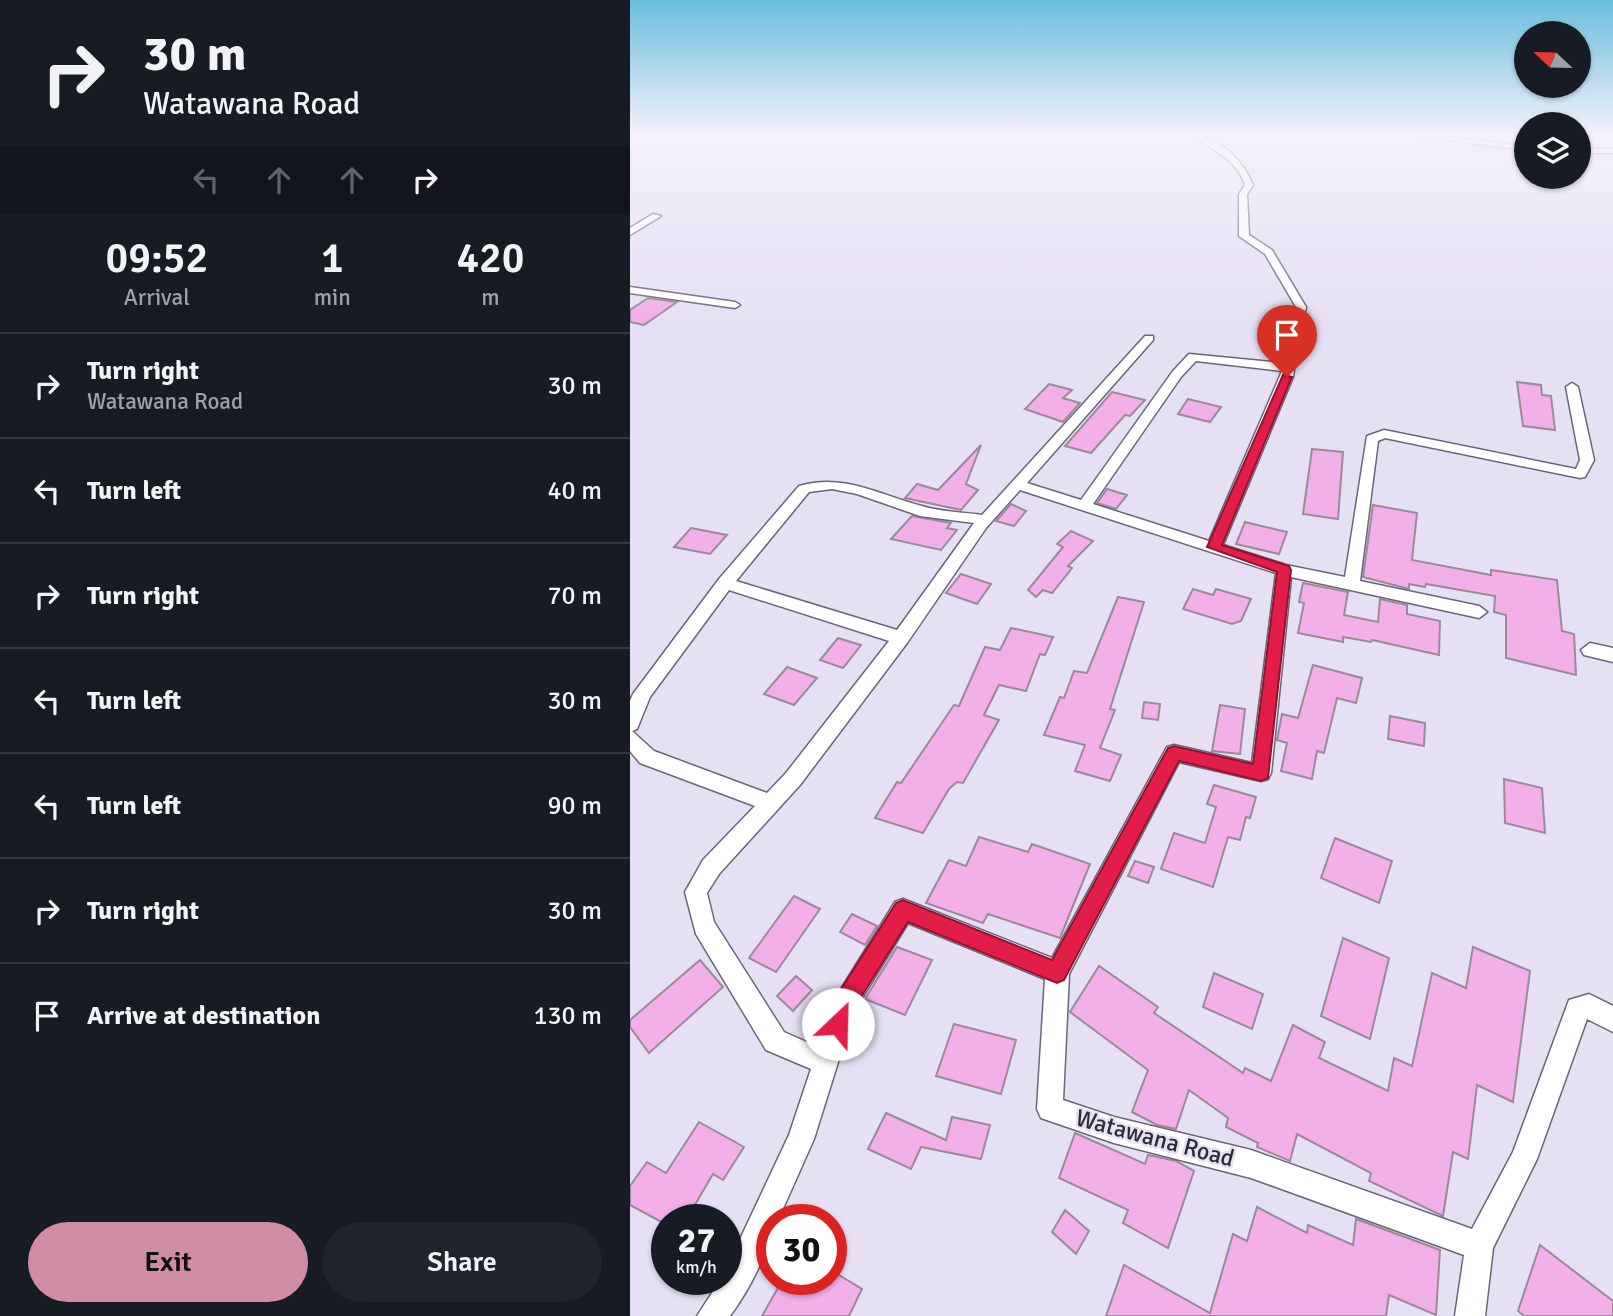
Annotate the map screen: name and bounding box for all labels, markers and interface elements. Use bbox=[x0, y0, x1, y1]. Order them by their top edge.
north arrow bbox=[1514, 21, 1591, 98]
map controls bbox=[1514, 21, 1591, 189]
text: 30 m bbox=[143, 24, 246, 84]
icon: right bbox=[28, 28, 119, 119]
text: Watawana Road bbox=[143, 84, 360, 123]
button: layers bbox=[1514, 112, 1591, 189]
icon: left bbox=[187, 161, 225, 199]
icon: ahead bbox=[260, 161, 298, 199]
icon: ahead bbox=[333, 161, 371, 199]
icon: right bbox=[406, 161, 444, 199]
text: 09:52 bbox=[106, 233, 208, 284]
text: 1 bbox=[321, 233, 344, 284]
text: 420 bbox=[456, 233, 524, 284]
text: Arrival bbox=[124, 283, 190, 312]
text: min bbox=[314, 283, 351, 312]
text: m bbox=[481, 283, 500, 312]
pin bbox=[1257, 305, 1317, 377]
icon: arrive bbox=[1268, 316, 1306, 354]
text: Turn right bbox=[87, 355, 199, 387]
icon: right bbox=[28, 367, 66, 405]
text: 30 m bbox=[547, 370, 602, 402]
text: Watawana Road bbox=[87, 387, 243, 416]
icon: left bbox=[28, 472, 66, 510]
text: Turn left bbox=[87, 475, 181, 507]
text: 40 m bbox=[547, 475, 602, 507]
icon: right bbox=[28, 577, 66, 615]
text: Turn right bbox=[87, 580, 199, 612]
text: 70 m bbox=[547, 580, 602, 612]
icon: left bbox=[28, 682, 66, 720]
text: Turn left bbox=[87, 685, 181, 717]
text: 30 m bbox=[547, 685, 602, 717]
icon: left bbox=[28, 787, 66, 825]
text: Turn left bbox=[87, 790, 181, 822]
text: 90 m bbox=[547, 790, 602, 822]
icon: right bbox=[28, 892, 66, 930]
text: Turn right bbox=[87, 895, 199, 927]
text: 30 m bbox=[547, 895, 602, 927]
position arrow bbox=[801, 987, 875, 1061]
icon: arrive bbox=[28, 997, 66, 1035]
text: Arrive at destination bbox=[87, 1000, 320, 1032]
text: 130 m bbox=[533, 1000, 602, 1032]
street label: Watawana Road bbox=[1072, 1102, 1238, 1174]
speed limit sign: 30 bbox=[756, 1204, 847, 1295]
text: 27 bbox=[678, 1219, 715, 1262]
button: Exit bbox=[28, 1222, 308, 1302]
button: Share bbox=[322, 1222, 602, 1302]
text: km/h bbox=[676, 1256, 717, 1278]

